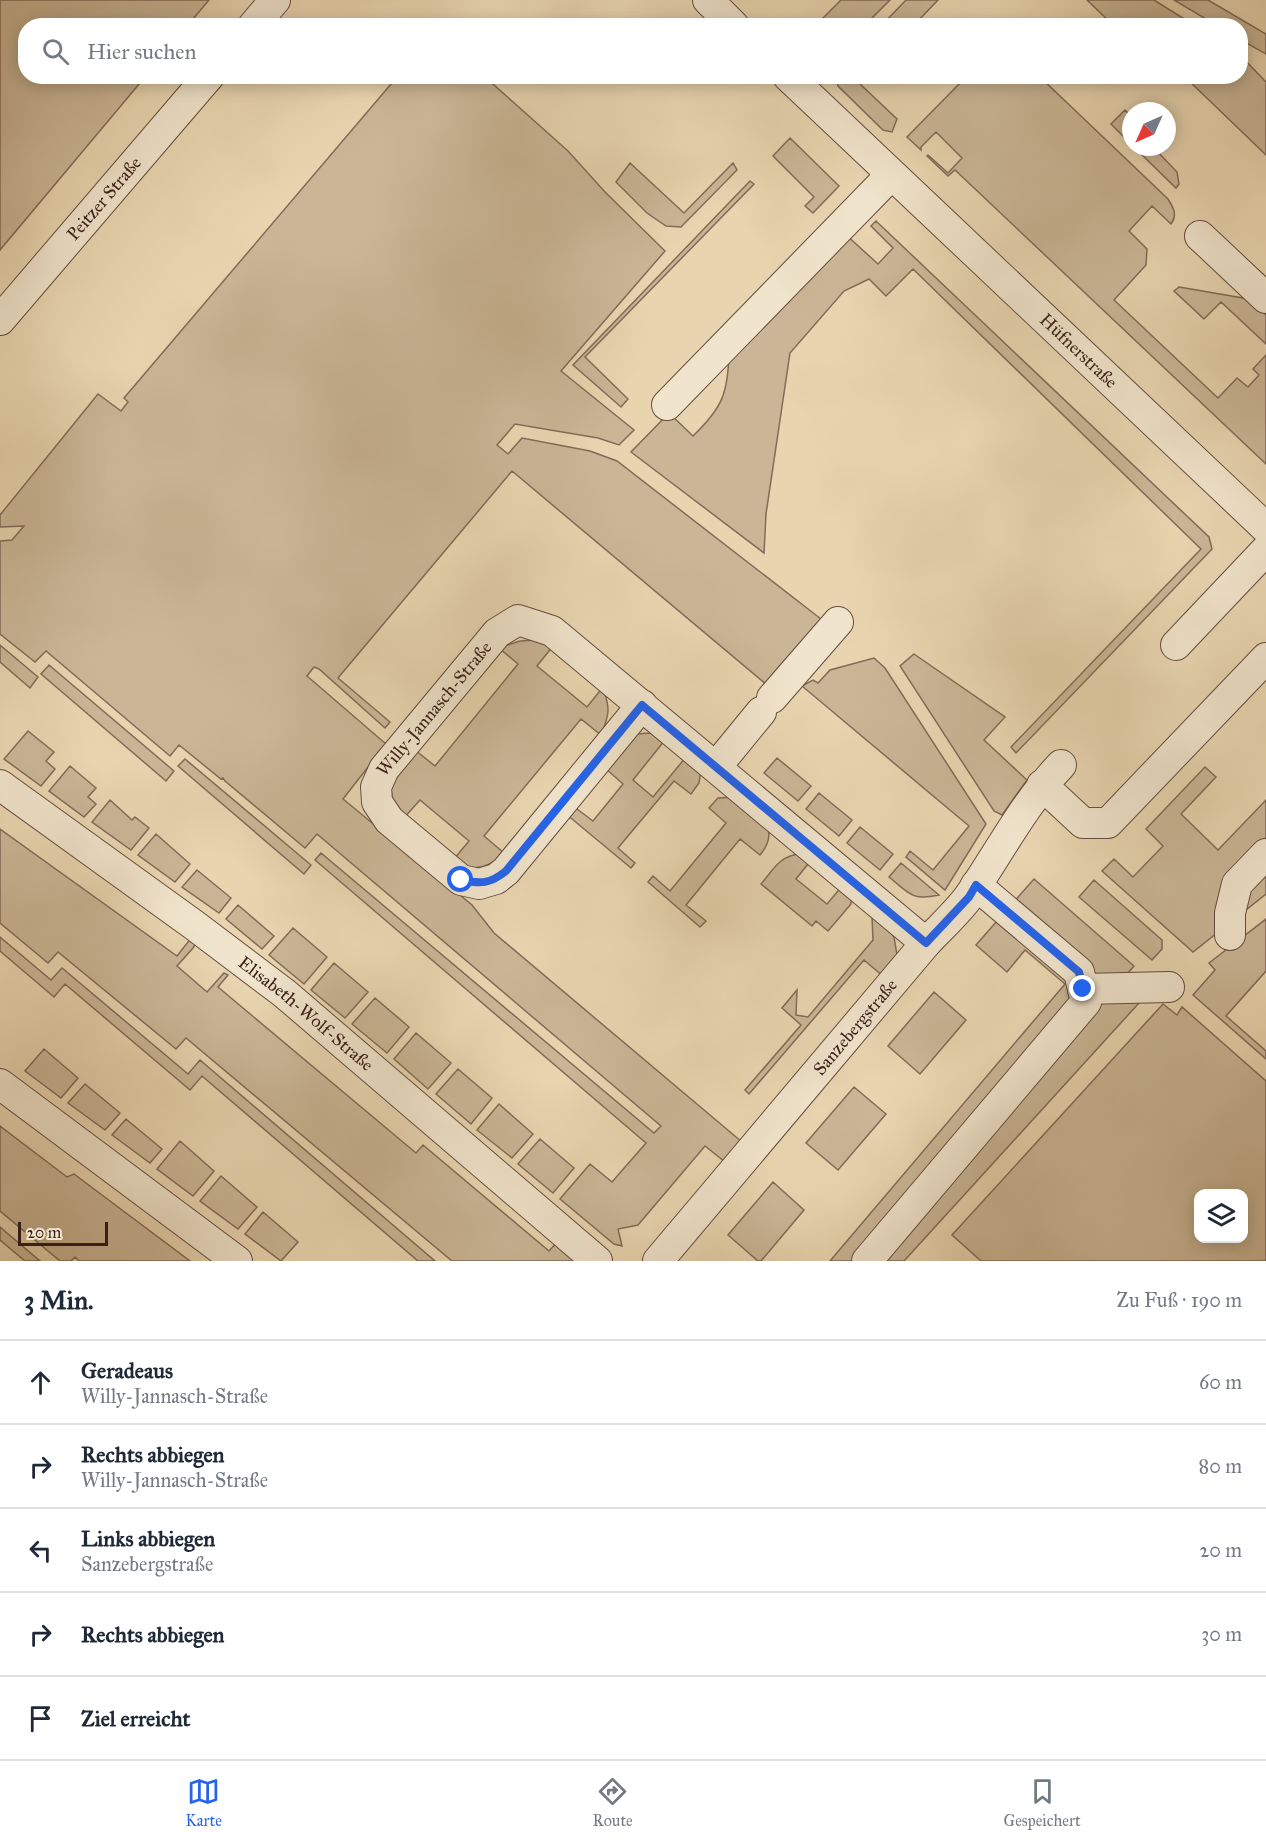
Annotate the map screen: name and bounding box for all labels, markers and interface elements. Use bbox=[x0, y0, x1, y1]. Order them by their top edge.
search box bbox=[18, 18, 1248, 84]
icon: search bbox=[39, 35, 72, 68]
text: Hier suchen bbox=[87, 38, 196, 65]
north arrow bbox=[1122, 102, 1176, 156]
street label: Peitzer Straße bbox=[62, 152, 146, 245]
street label: Hüfnerstraße bbox=[1035, 309, 1122, 393]
street label: Willy-Jannasch-Straße bbox=[372, 637, 496, 781]
route start bbox=[447, 866, 473, 892]
street label: Elisabeth-Wolf-Straße bbox=[234, 951, 378, 1076]
street label: Sanzebergstraße bbox=[808, 974, 902, 1080]
route end bbox=[1069, 975, 1095, 1001]
map controls bbox=[1194, 1189, 1248, 1243]
button: layers bbox=[1194, 1189, 1248, 1243]
scale bar bbox=[18, 1219, 108, 1246]
text: 20 m bbox=[27, 1223, 61, 1242]
text: 3 Min. bbox=[24, 1284, 93, 1316]
text: Zu Fuß · 190 m bbox=[1116, 1288, 1242, 1312]
text: Geradeaus bbox=[81, 1357, 173, 1384]
icon: ahead bbox=[24, 1366, 57, 1399]
text: 60 m bbox=[1199, 1370, 1242, 1394]
text: Willy-Jannasch-Straße bbox=[81, 1384, 268, 1408]
text: Rechts abbiegen bbox=[81, 1441, 224, 1468]
icon: right bbox=[24, 1450, 57, 1483]
text: 80 m bbox=[1199, 1454, 1242, 1478]
text: Willy-Jannasch-Straße bbox=[81, 1468, 268, 1492]
text: Links abbiegen bbox=[81, 1525, 215, 1552]
icon: left bbox=[24, 1534, 57, 1567]
text: 20 m bbox=[1199, 1538, 1242, 1562]
text: Sanzebergstraße bbox=[81, 1552, 213, 1576]
icon: right bbox=[24, 1618, 57, 1651]
text: Rechts abbiegen bbox=[81, 1621, 224, 1648]
text: 30 m bbox=[1201, 1622, 1242, 1646]
icon: arrive bbox=[24, 1702, 57, 1735]
text: Ziel erreicht bbox=[81, 1705, 190, 1732]
tab: Karte bbox=[185, 1775, 222, 1830]
tab: Route bbox=[593, 1775, 633, 1830]
tab: Gespeichert bbox=[1003, 1775, 1081, 1830]

